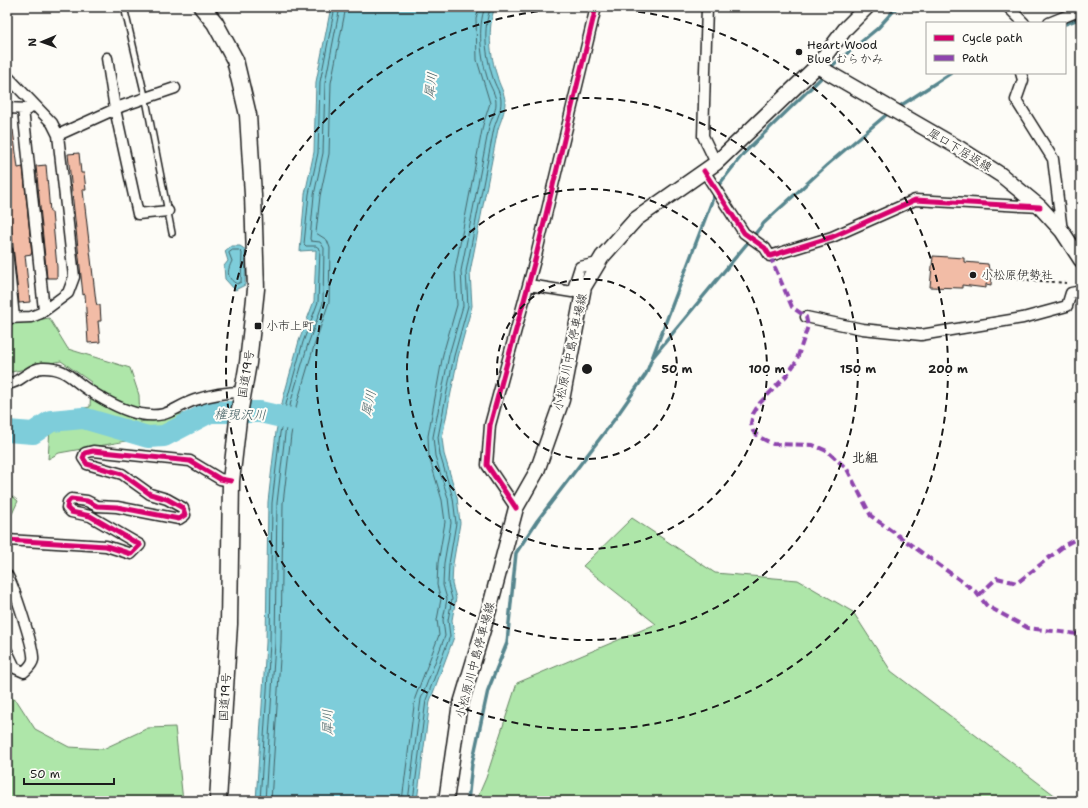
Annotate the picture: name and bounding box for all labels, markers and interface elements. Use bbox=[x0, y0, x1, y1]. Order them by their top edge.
north arrow bbox=[22, 22, 62, 62]
legend bbox=[926, 22, 1066, 74]
text: Cycle path bbox=[962, 30, 1023, 46]
text: N bbox=[25, 37, 40, 47]
place label: Heart Wood Blue むらかみ bbox=[807, 37, 883, 67]
marker: Heart Wood Blue むらかみ bbox=[794, 47, 804, 57]
text: Path bbox=[962, 50, 988, 66]
water label: 犀川 bbox=[420, 71, 441, 99]
street label: 犀口下居返線 bbox=[925, 125, 995, 175]
place label: 小松原伊勢社 bbox=[981, 267, 1053, 283]
marker: 小松原伊勢社 bbox=[968, 270, 978, 280]
street label: 小松原川中島停車場線 bbox=[550, 292, 590, 412]
place label: 小市上町 bbox=[266, 318, 314, 334]
marker: 小市上町 bbox=[253, 321, 263, 331]
street label: 国道19号 bbox=[234, 349, 258, 399]
text: 50 m bbox=[662, 361, 693, 377]
text: 100 m bbox=[749, 361, 786, 377]
text: 150 m bbox=[840, 361, 876, 377]
text: 200 m bbox=[928, 361, 968, 377]
centre of rings bbox=[580, 362, 594, 376]
water label: 犀川 bbox=[357, 389, 380, 418]
water label: 権現沢川 bbox=[214, 406, 266, 423]
district label: 北組 bbox=[852, 449, 878, 466]
street label: 小松原川中島停車場線 bbox=[452, 600, 498, 720]
street label: 国道19号 bbox=[215, 672, 235, 722]
water label: 犀川 bbox=[319, 709, 336, 735]
scale bar bbox=[24, 760, 114, 786]
text: 50 m bbox=[30, 766, 60, 782]

